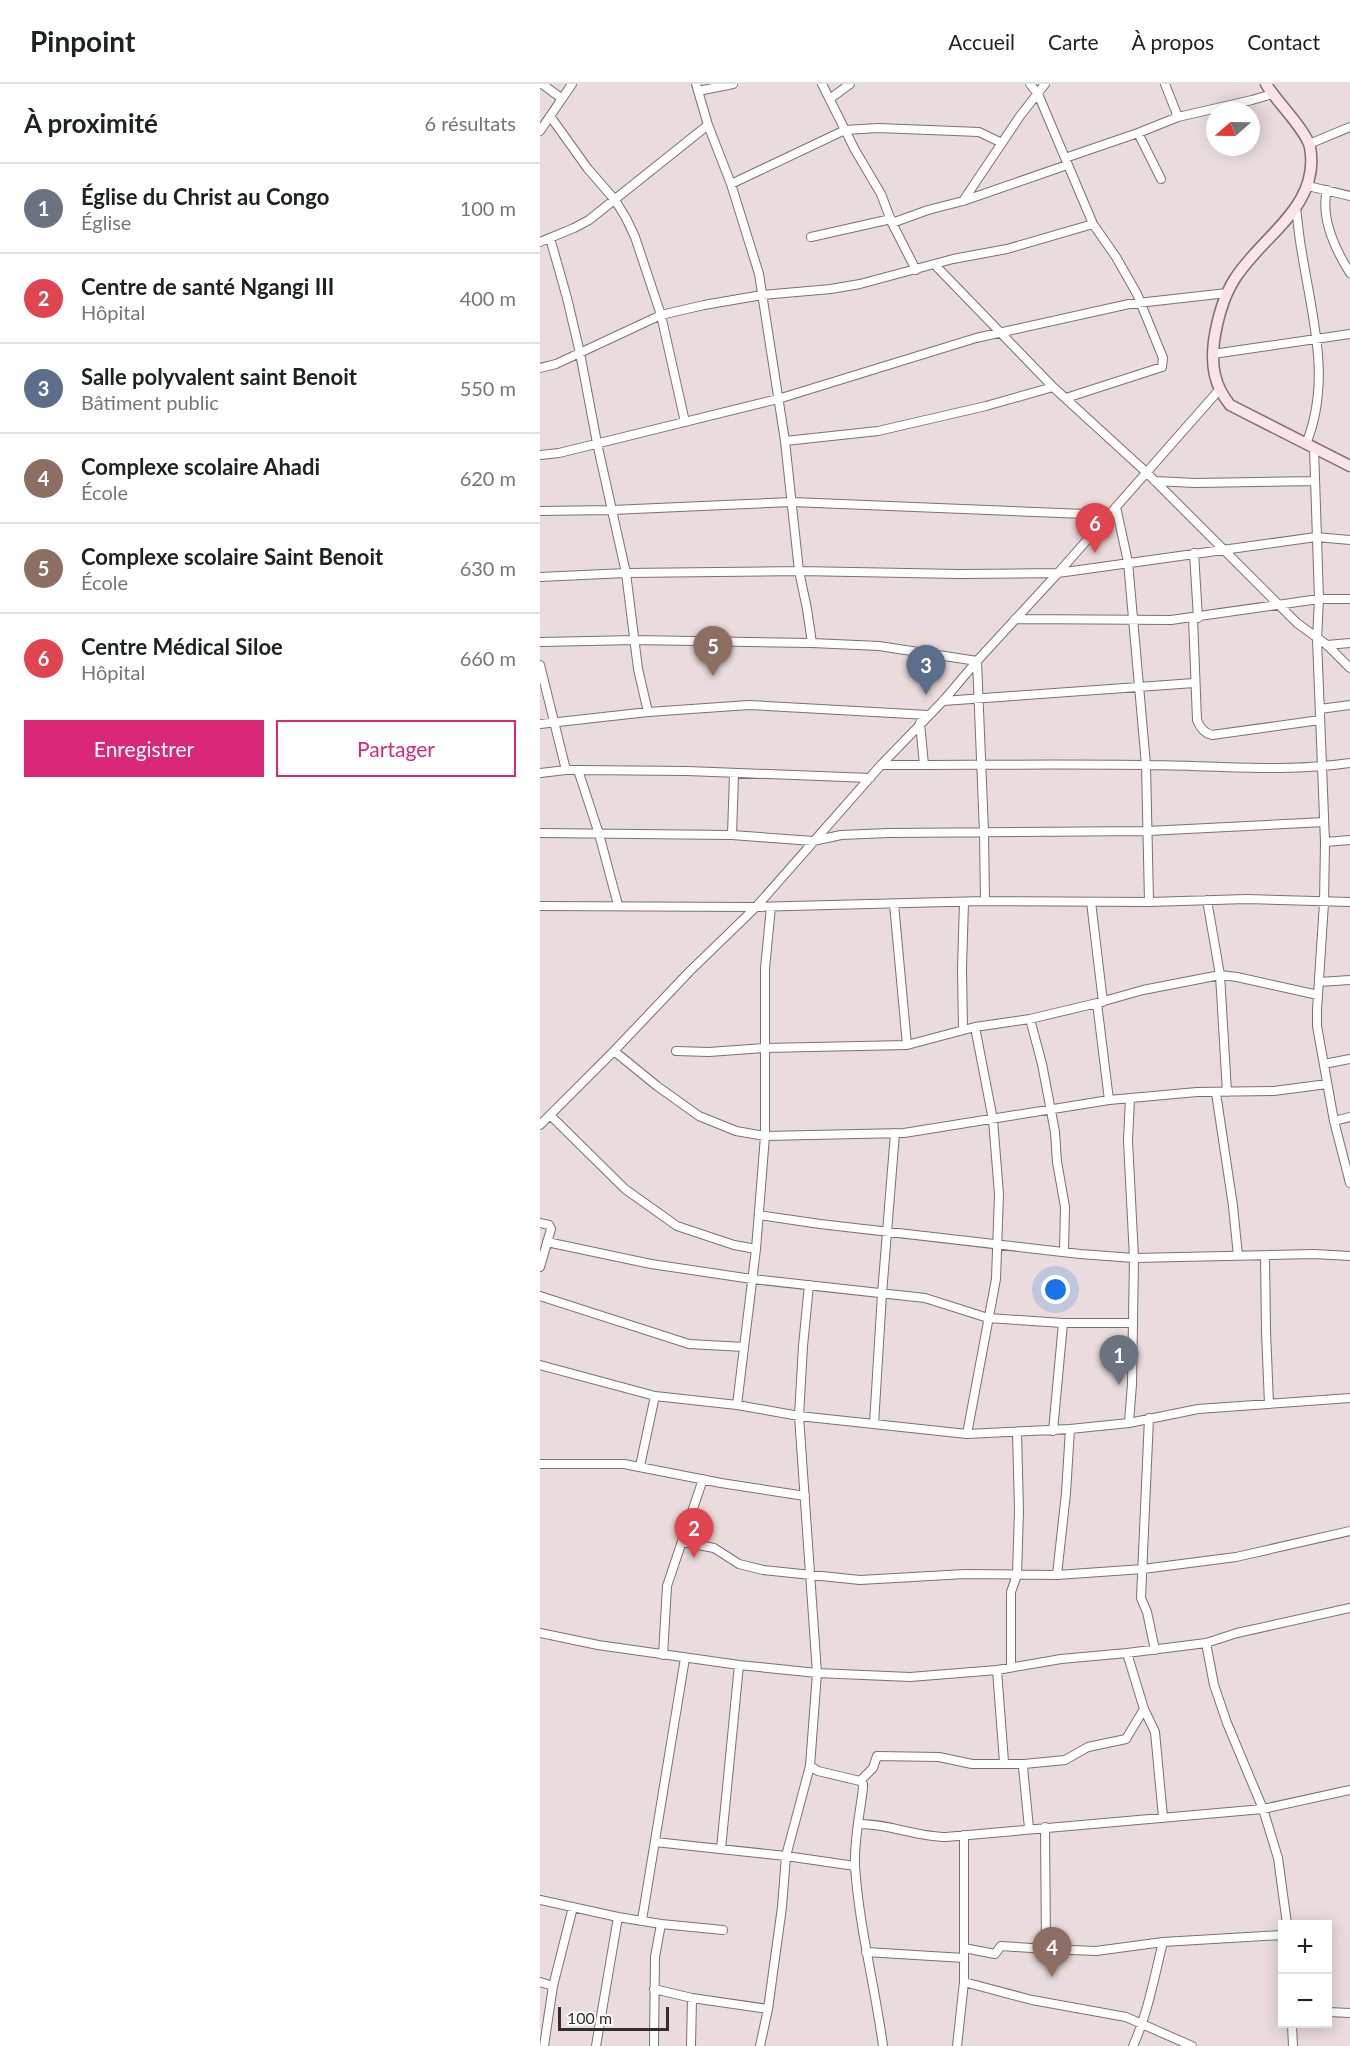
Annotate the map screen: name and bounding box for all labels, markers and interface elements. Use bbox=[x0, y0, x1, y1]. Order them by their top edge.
text: Pinpoint bbox=[30, 24, 135, 58]
text: Accueil bbox=[948, 29, 1015, 54]
text: Carte bbox=[1048, 29, 1099, 54]
text: À propos bbox=[1132, 29, 1214, 54]
text: Contact bbox=[1247, 29, 1320, 54]
north arrow bbox=[1206, 102, 1260, 156]
text: À proximité bbox=[24, 107, 158, 139]
text: 6 résultats bbox=[425, 111, 516, 135]
text: Église du Christ au Congo bbox=[81, 183, 329, 210]
text: 1 bbox=[38, 196, 49, 220]
text: 100 m bbox=[460, 196, 516, 220]
text: Église bbox=[81, 210, 131, 234]
text: Centre de santé Ngangi III bbox=[81, 273, 334, 300]
text: 2 bbox=[38, 286, 49, 310]
text: 400 m bbox=[460, 286, 516, 310]
text: Hôpital bbox=[81, 300, 145, 324]
text: Salle polyvalent saint Benoit bbox=[81, 363, 357, 390]
text: 3 bbox=[38, 376, 49, 400]
text: 550 m bbox=[460, 376, 516, 400]
text: Bâtiment public bbox=[81, 390, 219, 414]
text: Complexe scolaire Ahadi bbox=[81, 453, 320, 480]
text: 4 bbox=[38, 466, 49, 490]
text: 620 m bbox=[460, 466, 516, 490]
text: École bbox=[81, 480, 128, 504]
pin: 6 bbox=[1076, 504, 1114, 553]
text: Complexe scolaire Saint Benoit bbox=[81, 543, 383, 570]
text: 5 bbox=[38, 556, 49, 580]
text: 630 m bbox=[460, 556, 516, 580]
text: École bbox=[81, 570, 128, 594]
pin: 5 bbox=[694, 626, 732, 676]
text: Centre Médical Siloe bbox=[81, 633, 283, 660]
text: 6 bbox=[38, 646, 49, 670]
text: 660 m bbox=[460, 646, 516, 670]
pin: 3 bbox=[906, 646, 946, 695]
text: Hôpital bbox=[81, 660, 145, 684]
button: Enregistrer bbox=[24, 720, 264, 777]
button: Partager bbox=[276, 720, 516, 777]
your location bbox=[1041, 1275, 1070, 1304]
pin: 1 bbox=[1100, 1336, 1138, 1385]
pin: 2 bbox=[674, 1508, 714, 1558]
map controls bbox=[1278, 1920, 1332, 2028]
button: + bbox=[1278, 1920, 1332, 1974]
pin: 4 bbox=[1032, 1928, 1072, 1977]
button: − bbox=[1278, 1974, 1332, 2028]
scale bar bbox=[558, 2004, 669, 2032]
text: 100 m bbox=[567, 2008, 612, 2027]

